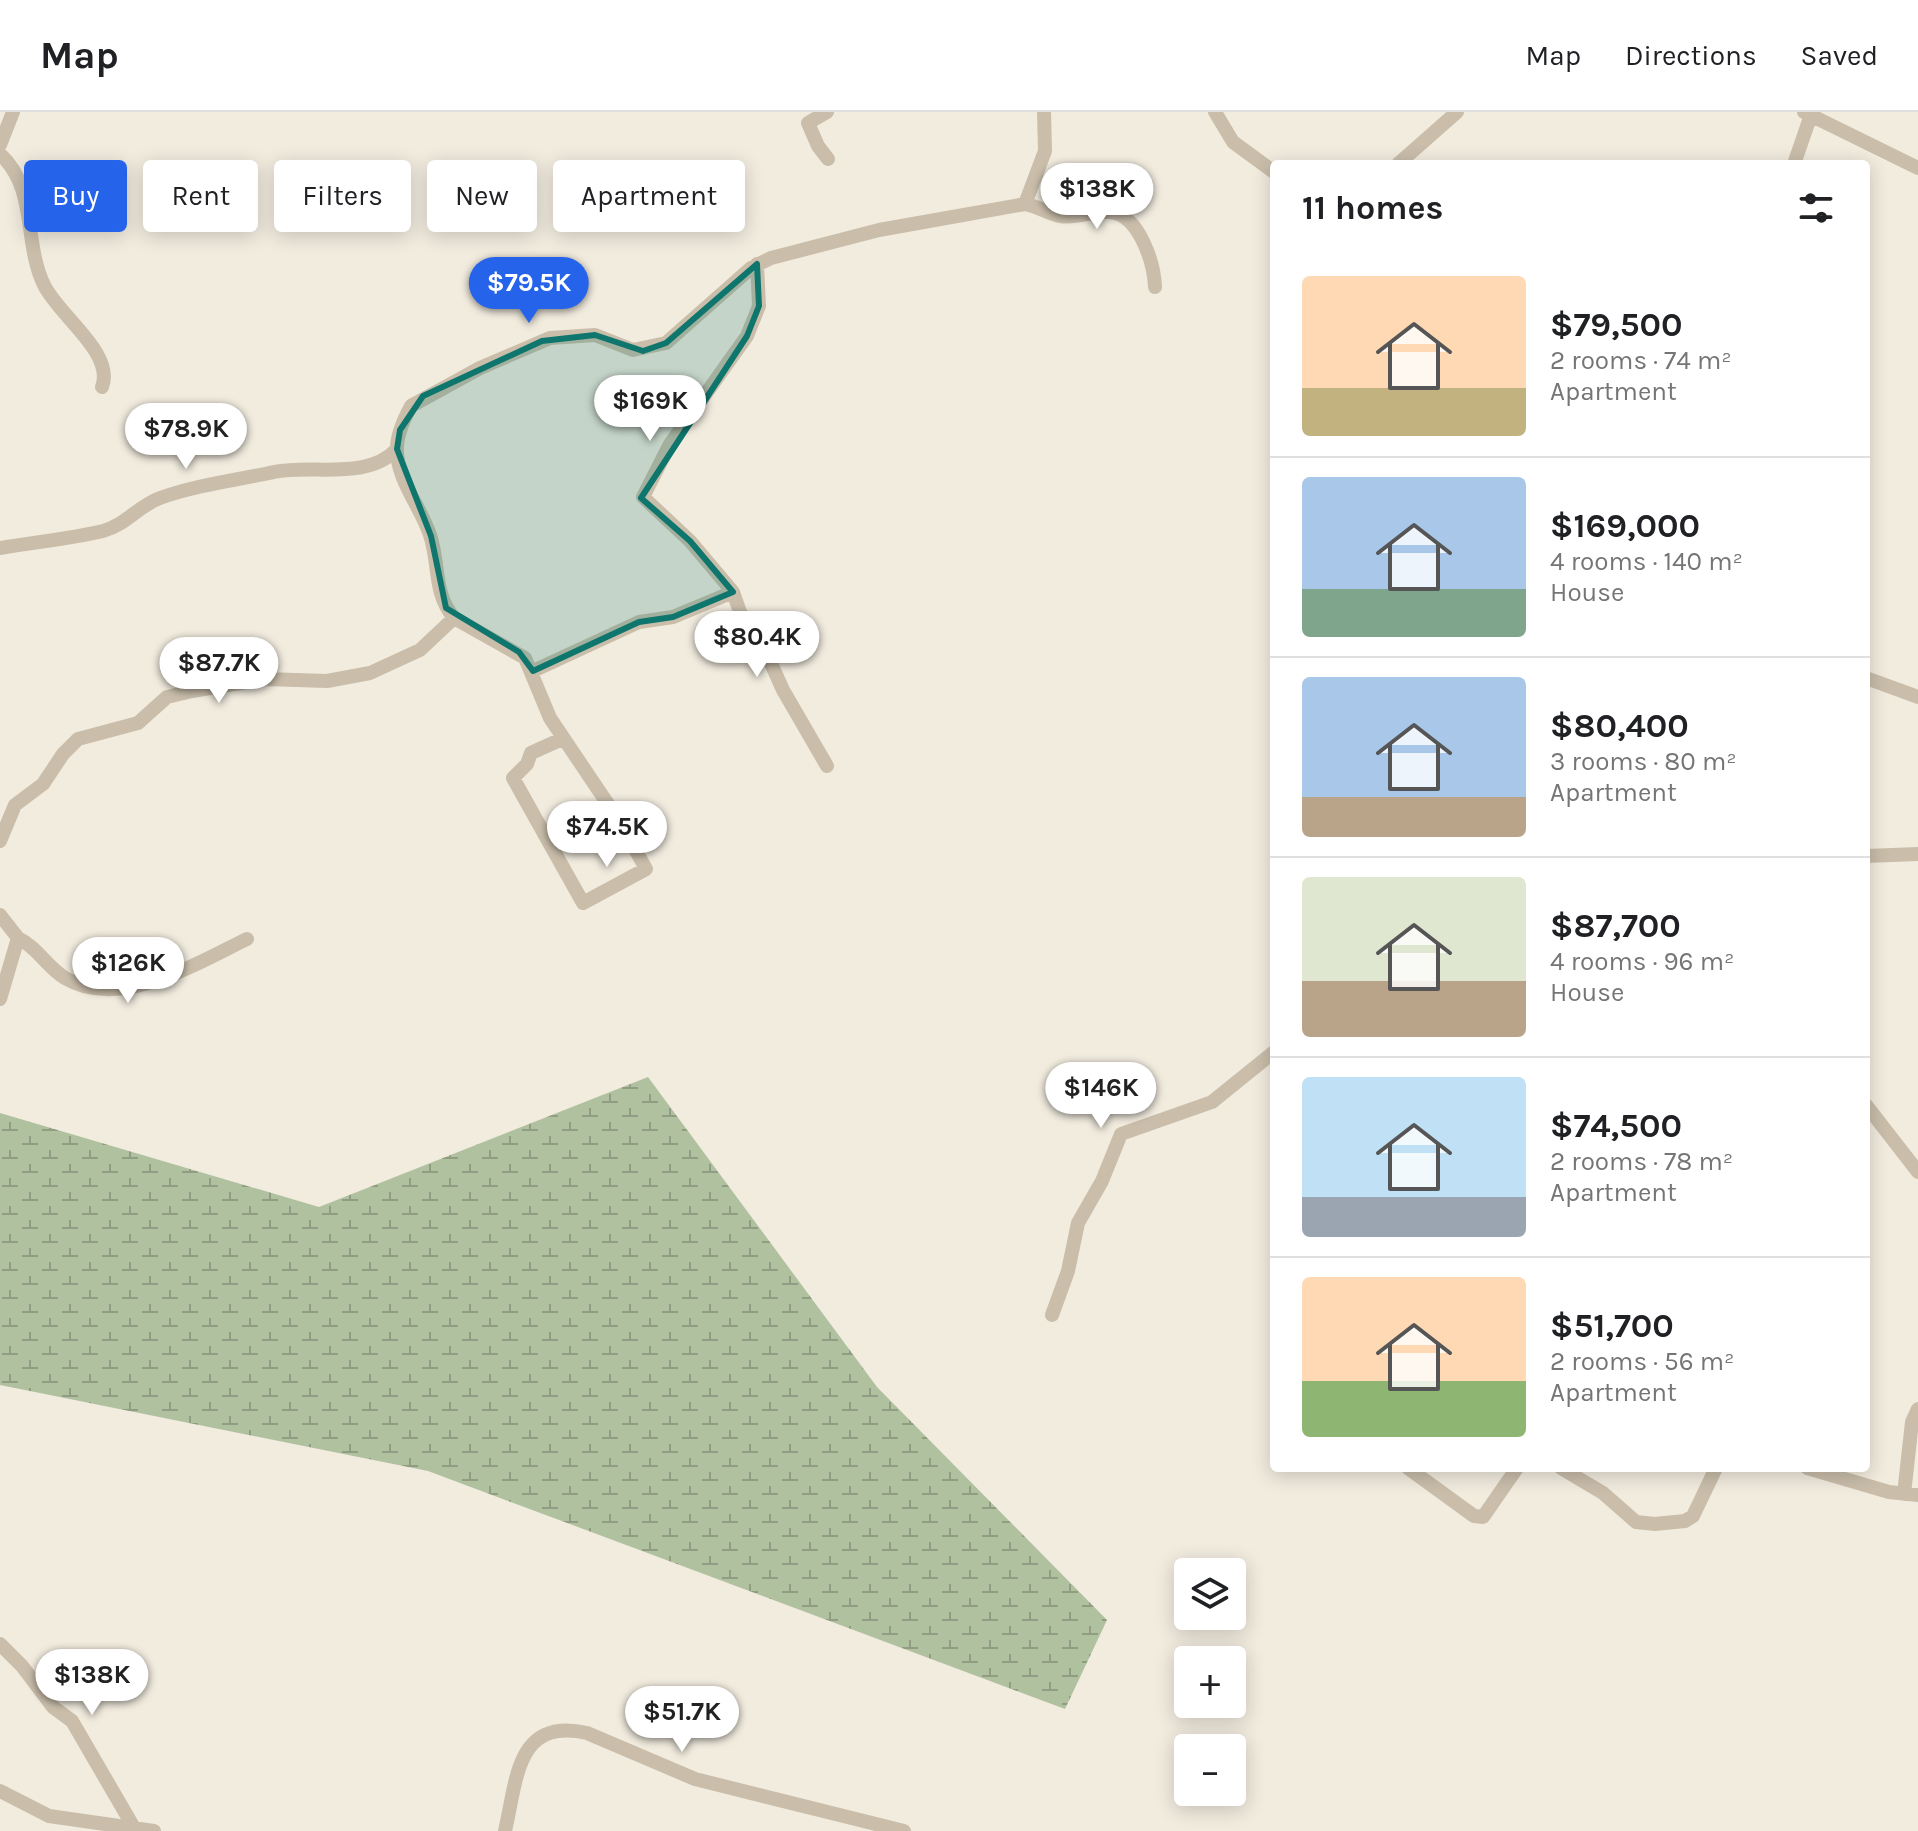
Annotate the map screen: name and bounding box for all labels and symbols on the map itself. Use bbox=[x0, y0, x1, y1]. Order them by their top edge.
pin: $138K bbox=[1041, 163, 1153, 231]
pin: $79.5K bbox=[464, 257, 594, 325]
pin: $169K bbox=[594, 375, 706, 443]
pin: $78.9K bbox=[121, 403, 251, 471]
pin: $80.4K bbox=[692, 611, 822, 679]
pin: $87.7K bbox=[154, 637, 284, 705]
pin: $74.5K bbox=[542, 801, 672, 869]
pin: $126K bbox=[72, 937, 184, 1005]
pin: $146K bbox=[1045, 1062, 1157, 1130]
pin: $138K bbox=[36, 1649, 148, 1717]
pin: $51.7K bbox=[617, 1686, 747, 1754]

